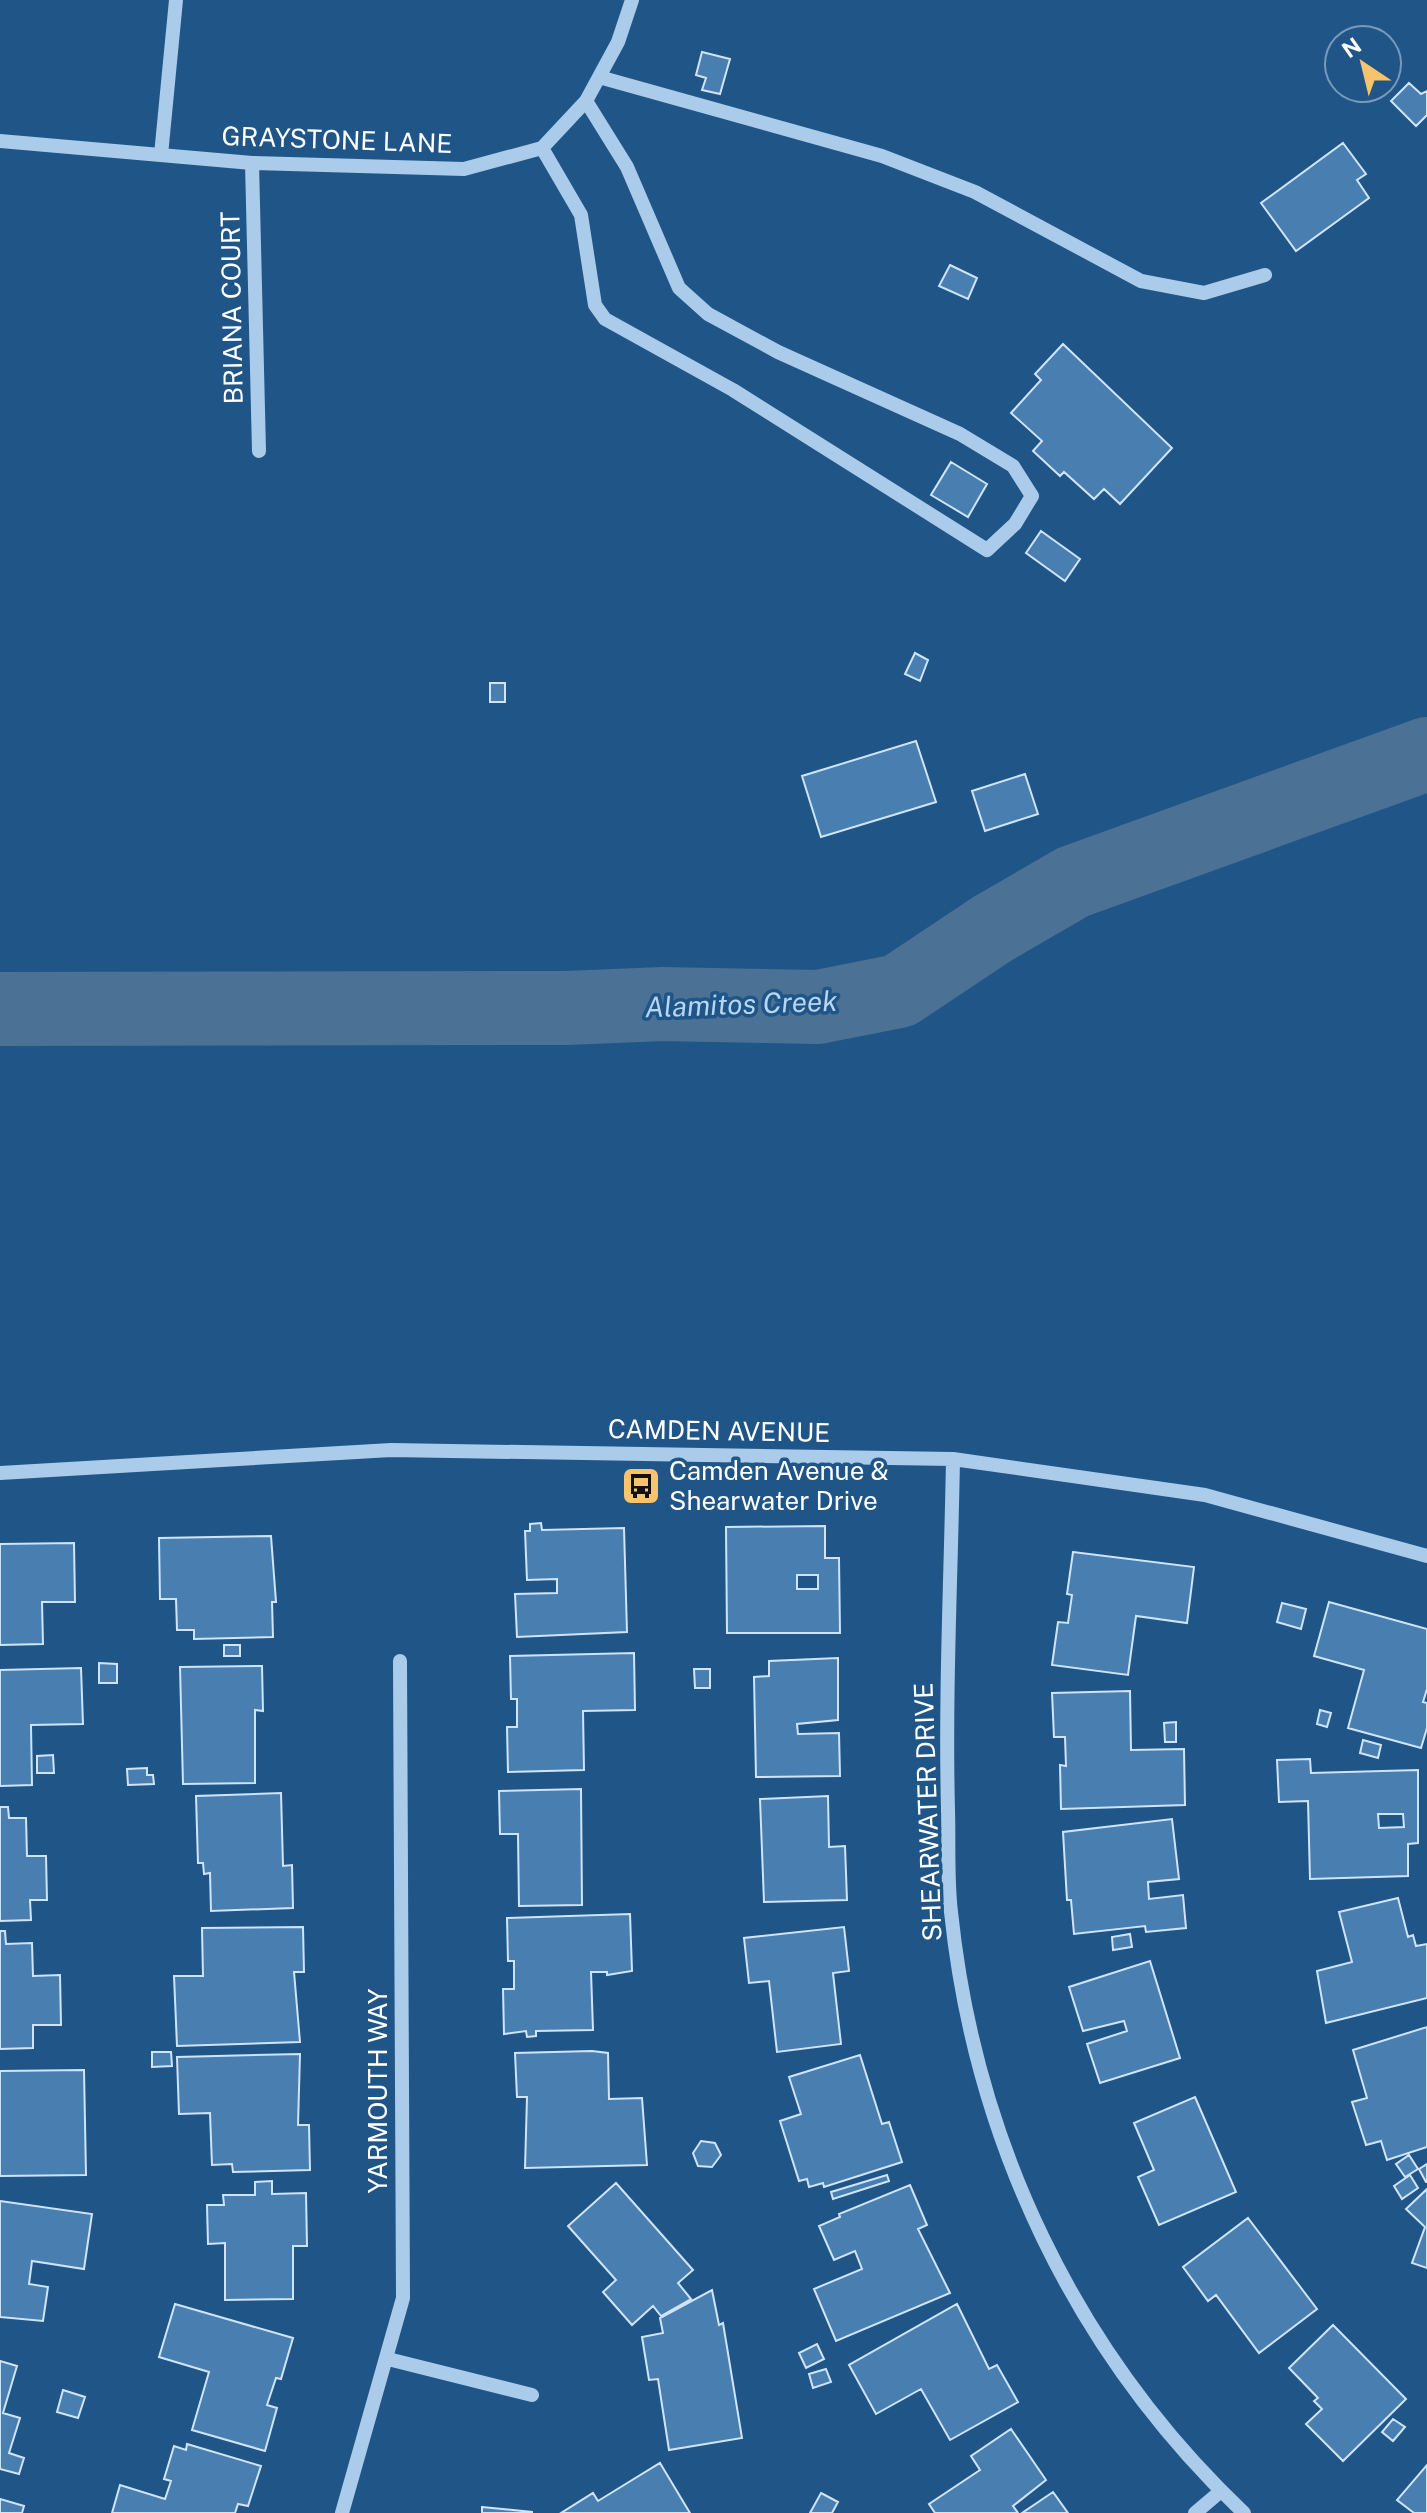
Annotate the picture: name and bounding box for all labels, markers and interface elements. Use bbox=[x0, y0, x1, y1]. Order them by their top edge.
north arrow bbox=[1323, 24, 1403, 104]
text: N bbox=[1337, 32, 1366, 63]
street label: GRAYSTONE LANE bbox=[221, 120, 453, 159]
street label: BRIANA COURT bbox=[214, 211, 249, 405]
water label: Alamitos Creek bbox=[644, 984, 838, 1023]
street label: CAMDEN AVENUE bbox=[608, 1413, 830, 1448]
place label: Camden Avenue & Shearwater Drive bbox=[669, 1455, 889, 1516]
bus stop icon: Camden Avenue & Shearwater Drive bbox=[620, 1465, 662, 1507]
street label: SHEARWATER DRIVE bbox=[907, 1682, 948, 1942]
street label: YARMOUTH WAY bbox=[362, 1988, 393, 2193]

